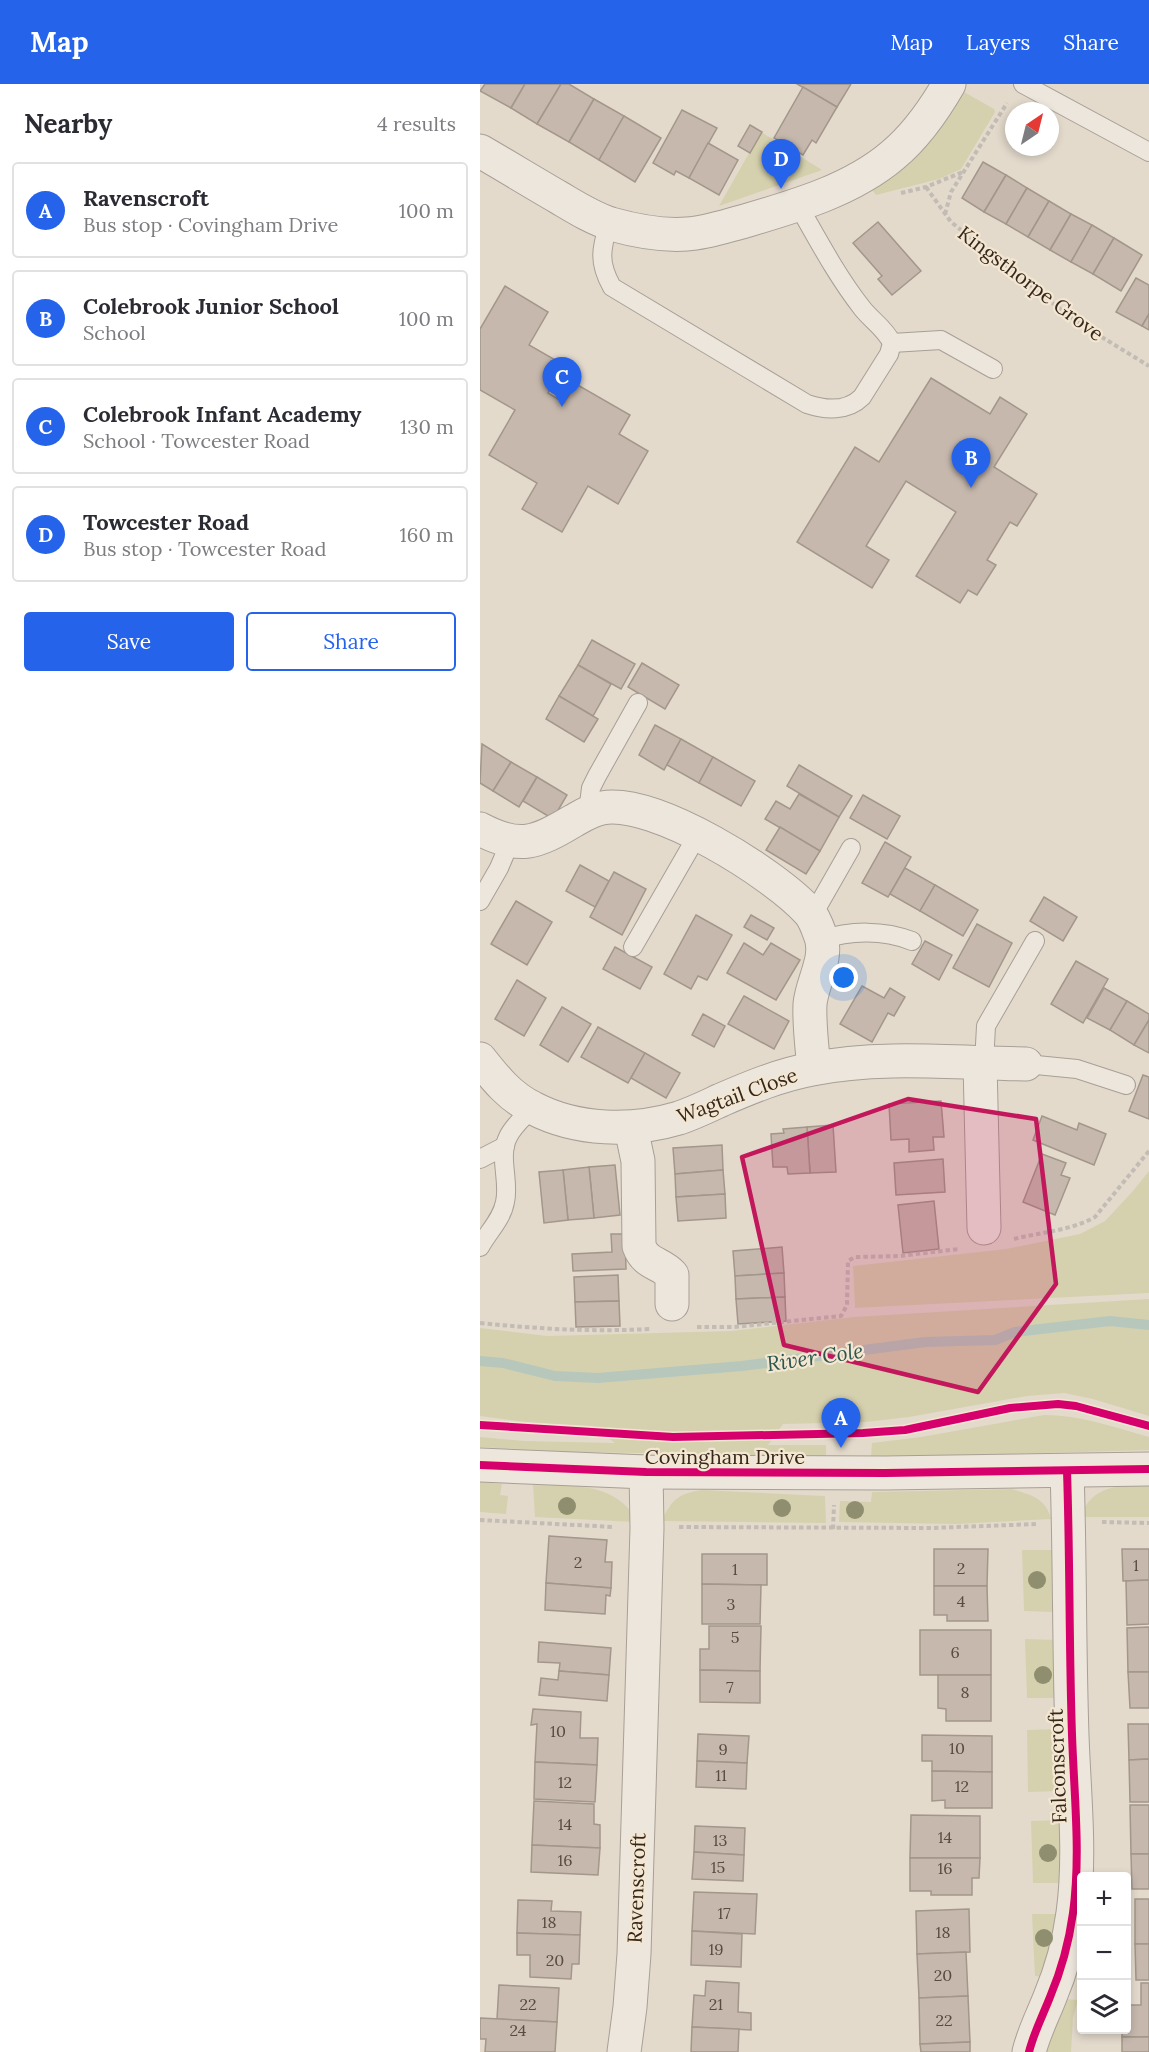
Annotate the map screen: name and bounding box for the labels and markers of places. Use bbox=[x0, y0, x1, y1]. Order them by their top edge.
pin: D bbox=[762, 140, 800, 189]
pin: C bbox=[542, 358, 581, 407]
pin: B bbox=[952, 438, 990, 488]
pin: A bbox=[822, 1398, 860, 1448]

